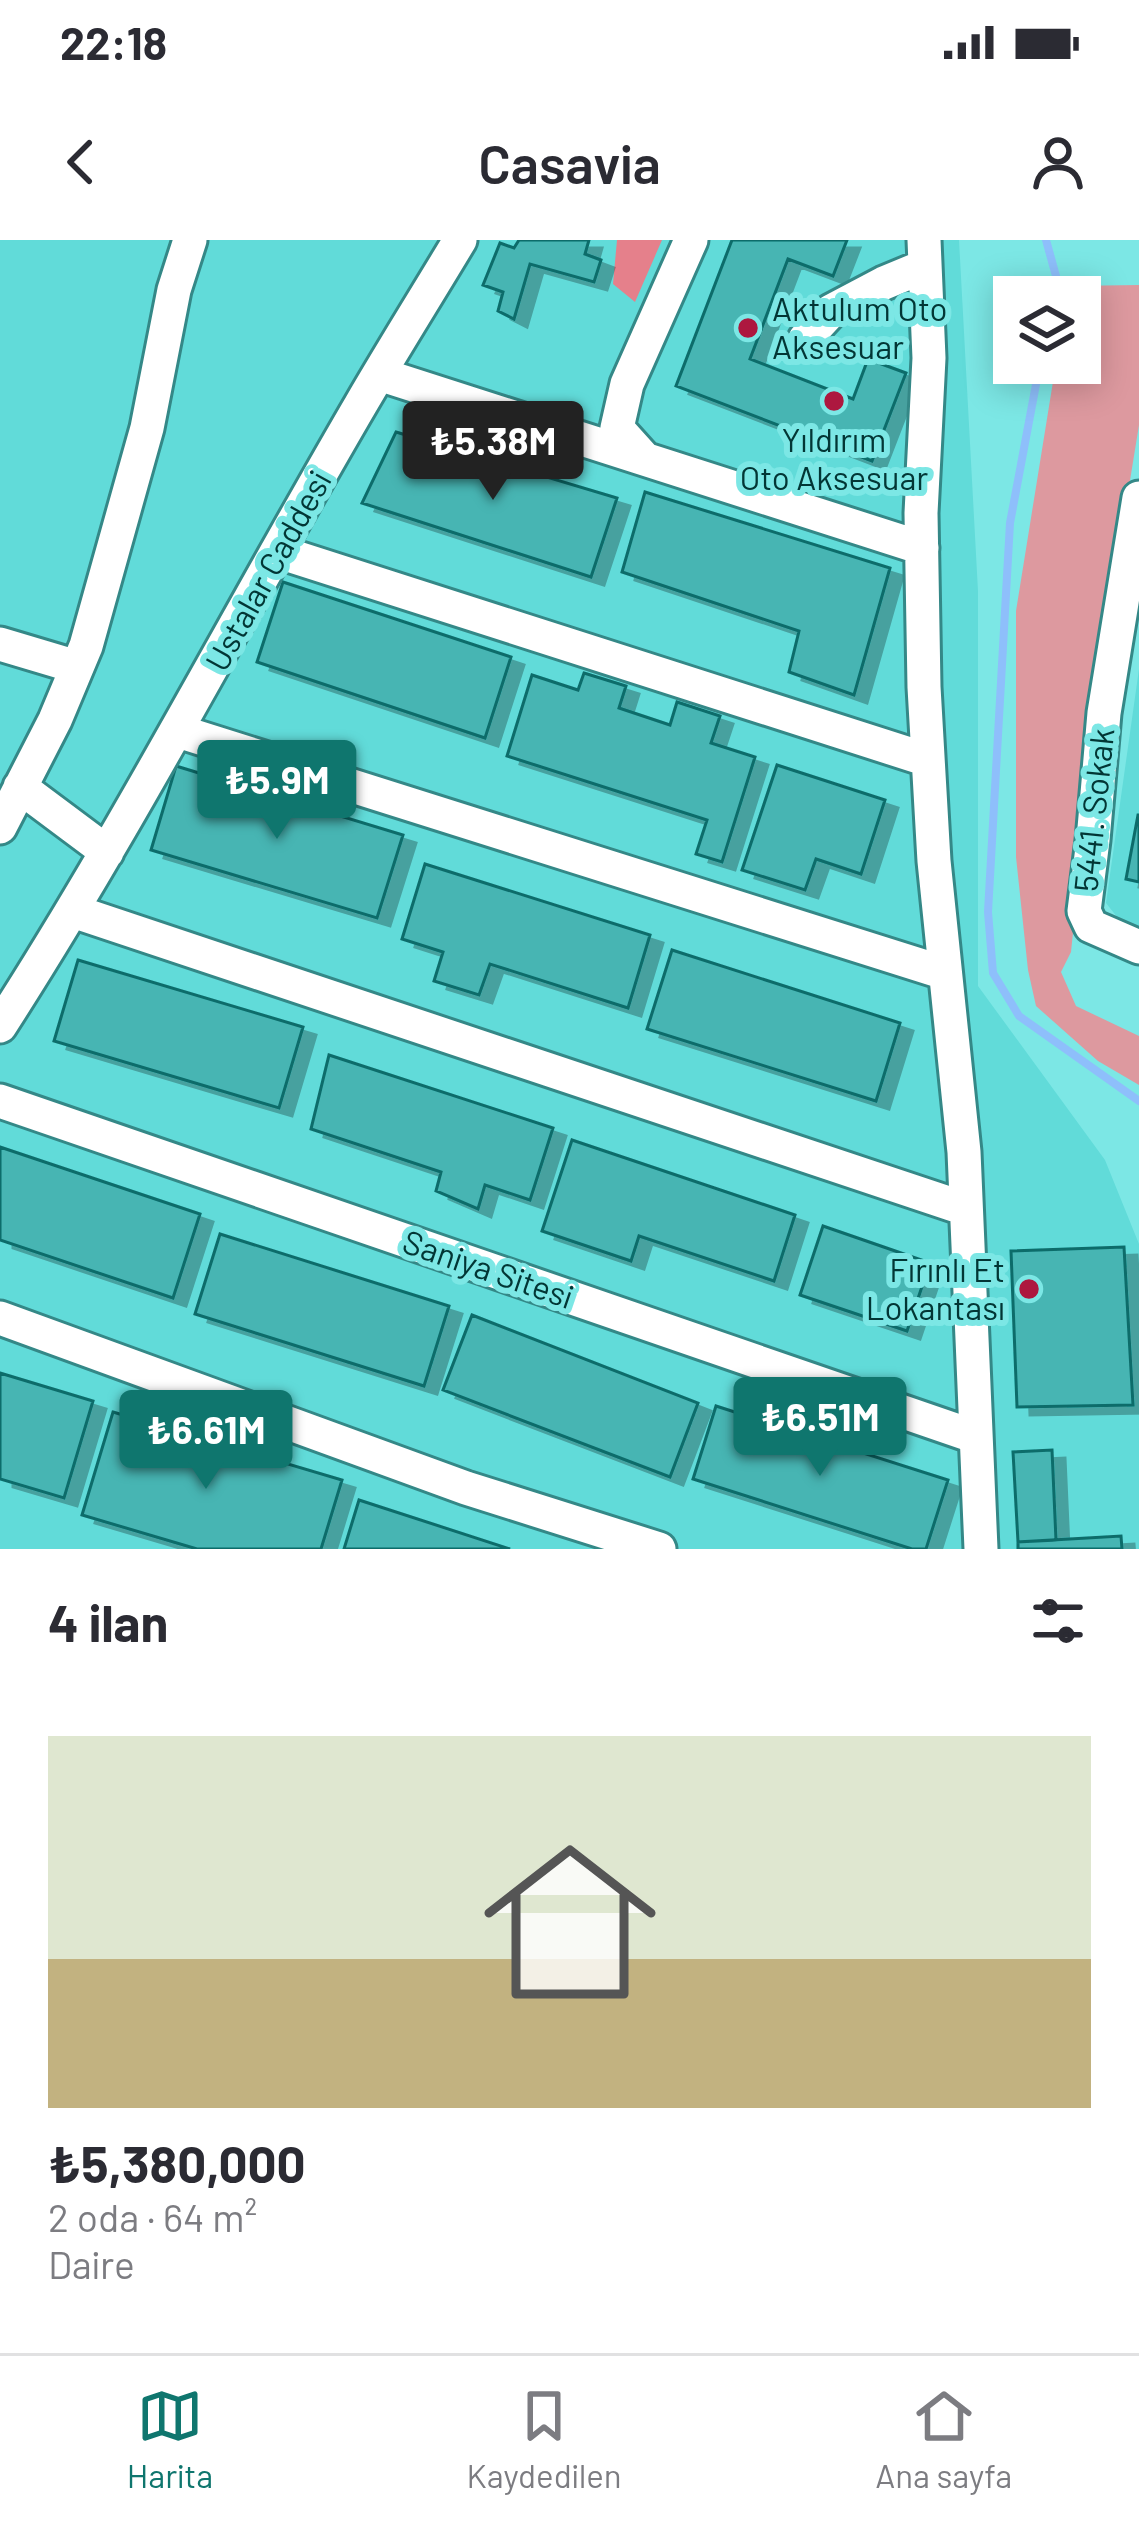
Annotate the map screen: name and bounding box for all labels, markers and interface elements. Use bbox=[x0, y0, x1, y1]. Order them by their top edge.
text: 22:18 bbox=[60, 15, 167, 69]
icon: back bbox=[48, 129, 114, 195]
icon: person bbox=[1025, 129, 1091, 195]
text: Casavia bbox=[478, 130, 661, 195]
map controls bbox=[993, 276, 1101, 384]
button: layers bbox=[993, 276, 1101, 384]
place label: Aktulum Oto Aksesuar bbox=[772, 288, 947, 366]
marker: Aktulum Oto Aksesuar bbox=[735, 315, 761, 341]
marker: Yıldırım Oto Aksesuar bbox=[821, 388, 847, 414]
pin: ₺5.38M bbox=[395, 401, 591, 503]
text: ₺5.38M bbox=[430, 416, 556, 463]
place label: Yıldırım Oto Aksesuar bbox=[740, 419, 928, 497]
street label: Ustalar Caddesi bbox=[196, 464, 338, 677]
street label: 5441. Sokak bbox=[1065, 726, 1121, 894]
pin: ₺5.9M bbox=[193, 740, 361, 842]
text: ₺5.9M bbox=[224, 755, 330, 802]
street label: Saniya Sitesi bbox=[398, 1220, 579, 1316]
place label: Fırınlı Et Lokantası bbox=[866, 1249, 1005, 1327]
marker: Fırınlı Et Lokantası bbox=[1016, 1276, 1042, 1302]
pin: ₺6.51M bbox=[722, 1377, 918, 1479]
pin: ₺6.61M bbox=[108, 1390, 304, 1492]
text: ₺6.51M bbox=[760, 1392, 880, 1439]
text: ₺6.61M bbox=[146, 1405, 266, 1452]
icon: filters bbox=[1025, 1588, 1091, 1654]
text: 4 ilan bbox=[48, 1591, 168, 1652]
icon: home bbox=[462, 1814, 678, 2030]
text: ₺5,380,000 bbox=[48, 2132, 306, 2193]
text: 2 oda · 64 m² bbox=[48, 2193, 257, 2240]
text: Daire bbox=[48, 2240, 135, 2287]
tab: Harita bbox=[127, 2383, 213, 2495]
tab: Kaydedilen bbox=[467, 2383, 622, 2495]
tab: Ana sayfa bbox=[875, 2383, 1012, 2495]

